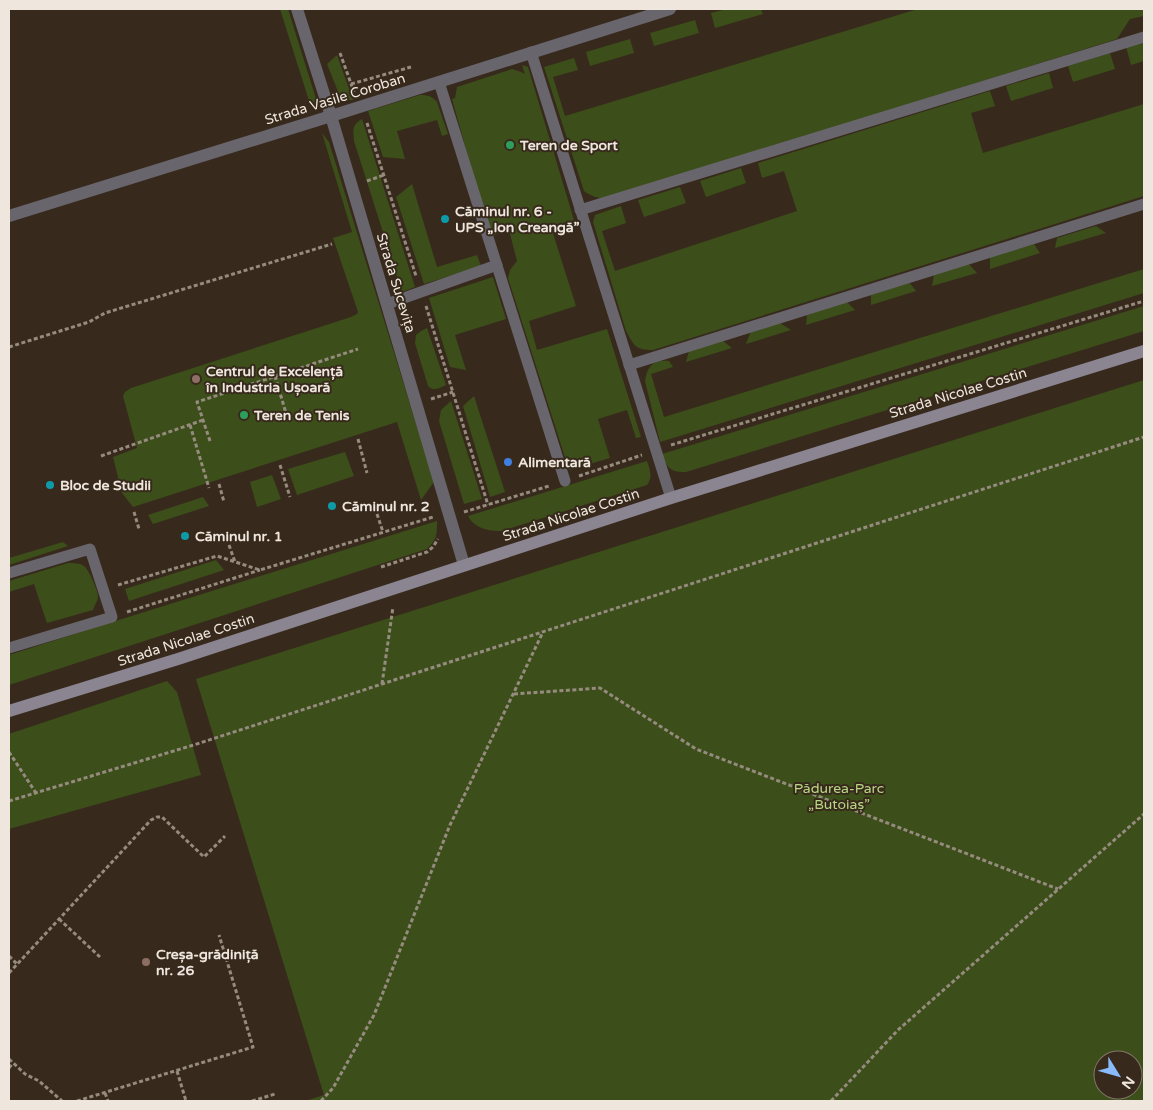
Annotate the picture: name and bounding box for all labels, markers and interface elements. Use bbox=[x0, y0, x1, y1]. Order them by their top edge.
street label: Strada Vasile Coroban bbox=[263, 69, 407, 129]
place label: Teren de Sport bbox=[519, 137, 618, 154]
marker: Teren de Sport bbox=[504, 139, 516, 151]
place label: Căminul nr. 6 - UPS „Ion Creangă” bbox=[455, 203, 580, 236]
marker: Căminul nr. 6 - UPS „Ion Creangă” bbox=[439, 213, 451, 225]
street label: Strada Sucevița bbox=[373, 231, 419, 335]
place label: Centrul de Excelență în Industria Ușoară bbox=[205, 363, 343, 396]
street label: Strada Nicolae Costin bbox=[887, 364, 1029, 422]
marker: Centrul de Excelență în Industria Ușoară bbox=[190, 373, 202, 385]
place label: Teren de Tenis bbox=[253, 407, 350, 424]
marker: Teren de Tenis bbox=[238, 409, 250, 421]
place label: Alimentară bbox=[518, 454, 591, 471]
marker: Alimentară bbox=[502, 456, 514, 468]
place label: Bloc de Studii bbox=[60, 477, 151, 494]
marker: Bloc de Studii bbox=[44, 479, 56, 491]
street label: Strada Nicolae Costin bbox=[501, 485, 641, 545]
place label: Căminul nr. 2 bbox=[342, 498, 430, 515]
marker: Căminul nr. 2 bbox=[326, 500, 338, 512]
place label: Căminul nr. 1 bbox=[195, 528, 283, 545]
marker: Căminul nr. 1 bbox=[179, 530, 191, 542]
street label: Strada Nicolae Costin bbox=[116, 610, 256, 670]
park label: Pădurea-Parc „Butoiaș” bbox=[794, 780, 884, 813]
place label: Creșa-grădiniță nr. 26 bbox=[156, 946, 259, 979]
marker: Creșa-grădiniță nr. 26 bbox=[140, 956, 152, 968]
north arrow bbox=[1093, 1050, 1143, 1100]
text: N bbox=[1118, 1073, 1138, 1092]

